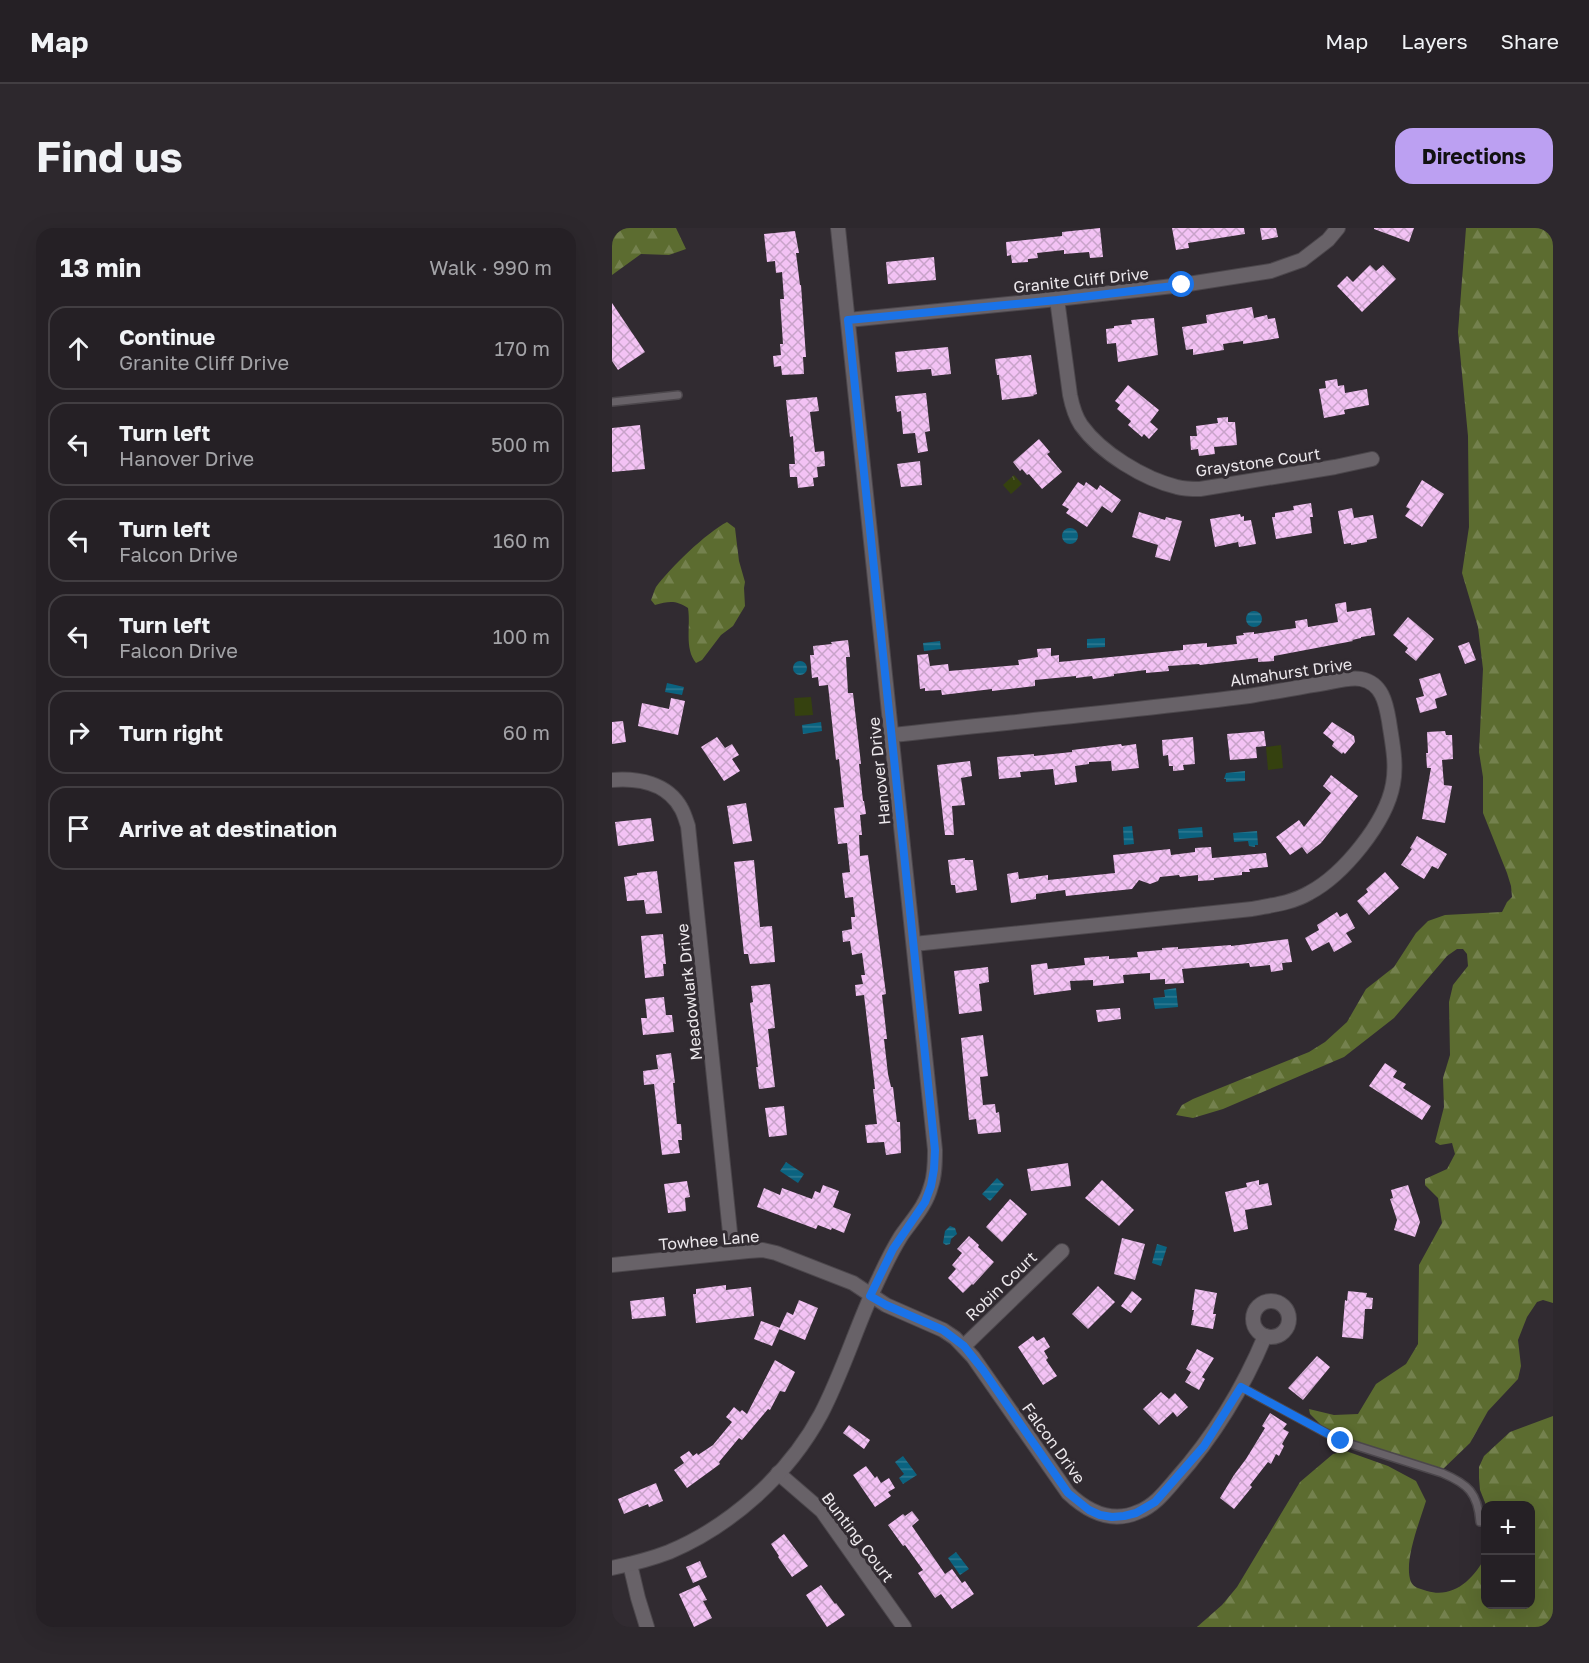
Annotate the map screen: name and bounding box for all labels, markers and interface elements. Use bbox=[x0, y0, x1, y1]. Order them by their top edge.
text: Map bbox=[30, 25, 88, 58]
text: Map bbox=[1325, 28, 1368, 54]
text: Layers bbox=[1401, 28, 1468, 54]
text: Share bbox=[1501, 28, 1559, 54]
button: Directions bbox=[1395, 128, 1553, 184]
text: Find us bbox=[36, 131, 183, 181]
text: 13 min bbox=[60, 252, 141, 283]
text: Walk · 990 m bbox=[429, 255, 552, 279]
street label: Granite Cliff Drive bbox=[1012, 263, 1150, 297]
route start bbox=[1168, 271, 1194, 297]
text: Continue bbox=[119, 323, 215, 350]
icon: ahead bbox=[62, 332, 95, 365]
text: 170 m bbox=[495, 336, 550, 360]
text: Granite Cliff Drive bbox=[119, 350, 289, 374]
text: Turn left bbox=[119, 419, 210, 446]
icon: left bbox=[62, 428, 95, 461]
text: 500 m bbox=[491, 432, 550, 456]
street label: Graystone Court bbox=[1194, 443, 1322, 481]
text: Hanover Drive bbox=[119, 446, 254, 470]
text: Turn left bbox=[119, 515, 210, 542]
icon: left bbox=[62, 524, 95, 557]
text: 160 m bbox=[493, 528, 550, 552]
text: Falcon Drive bbox=[119, 542, 238, 566]
text: Turn left bbox=[119, 611, 210, 638]
icon: left bbox=[62, 620, 95, 653]
text: 100 m bbox=[493, 624, 550, 648]
text: Falcon Drive bbox=[119, 638, 238, 662]
street label: Almahurst Drive bbox=[1229, 654, 1353, 690]
icon: right bbox=[62, 716, 95, 749]
street label: Hanover Drive bbox=[863, 716, 895, 826]
text: Turn right bbox=[119, 719, 223, 746]
text: 60 m bbox=[503, 720, 550, 744]
icon: arrive bbox=[62, 812, 95, 845]
text: Arrive at destination bbox=[119, 815, 337, 842]
street label: Meadowlark Drive bbox=[672, 923, 706, 1061]
street label: Towhee Lane bbox=[658, 1226, 760, 1254]
street label: Robin Court bbox=[961, 1247, 1041, 1325]
street label: Falcon Drive bbox=[1018, 1399, 1090, 1487]
route end bbox=[1327, 1427, 1353, 1453]
street label: Bunting Court bbox=[818, 1488, 898, 1586]
map controls bbox=[1481, 1501, 1535, 1609]
button: + bbox=[1481, 1501, 1535, 1555]
button: − bbox=[1481, 1555, 1535, 1609]

